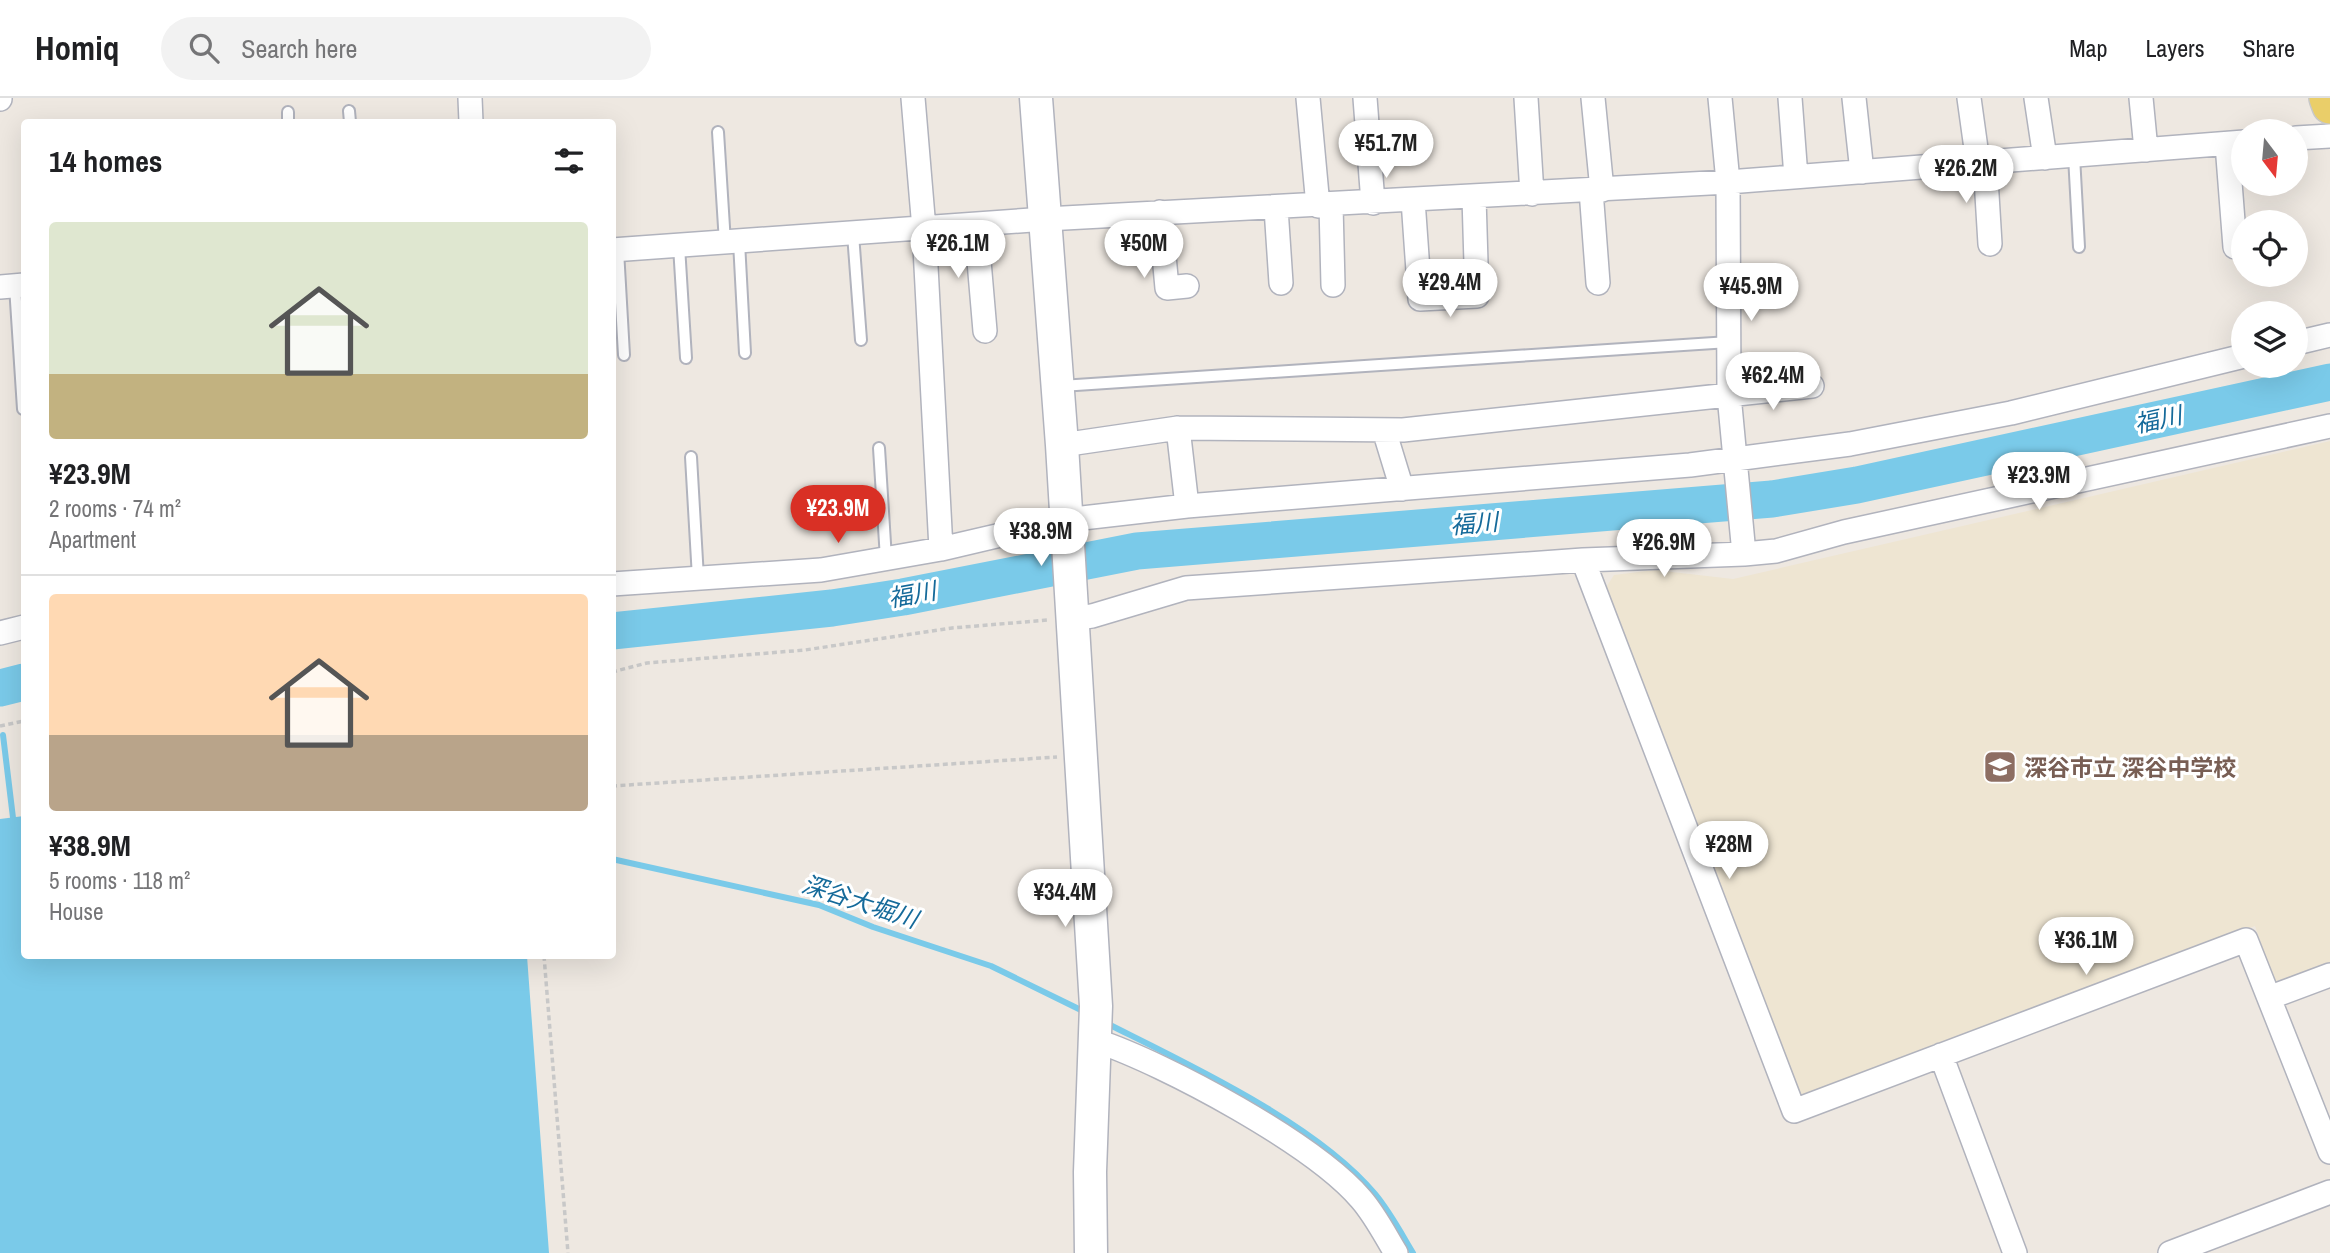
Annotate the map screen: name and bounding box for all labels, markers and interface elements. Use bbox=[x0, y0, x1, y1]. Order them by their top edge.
search box bbox=[161, 17, 651, 80]
text: Homiq bbox=[35, 26, 119, 70]
icon: search bbox=[185, 29, 223, 67]
text: Search here bbox=[241, 31, 357, 66]
text: Map bbox=[2069, 32, 2107, 64]
text: Layers bbox=[2145, 32, 2204, 64]
text: Share bbox=[2242, 32, 2295, 64]
north arrow bbox=[2231, 119, 2308, 196]
map controls bbox=[2231, 119, 2308, 378]
pin: ¥51.7M bbox=[1329, 120, 1443, 180]
text: ¥51.7M bbox=[1355, 127, 1417, 158]
text: 14 homes bbox=[49, 141, 163, 181]
icon: filters bbox=[550, 142, 588, 180]
pin: ¥26.2M bbox=[1909, 146, 2023, 205]
text: ¥26.2M bbox=[1935, 152, 1997, 183]
button: locate bbox=[2231, 210, 2308, 287]
pin: ¥26.1M bbox=[901, 220, 1015, 280]
pin: ¥50M bbox=[1103, 220, 1185, 280]
text: ¥26.1M bbox=[927, 227, 989, 258]
text: ¥50M bbox=[1120, 227, 1168, 258]
pin: ¥29.4M bbox=[1393, 260, 1507, 319]
pin: ¥45.9M bbox=[1694, 264, 1808, 323]
text: ¥29.4M bbox=[1419, 266, 1481, 297]
icon: home bbox=[256, 268, 382, 394]
text: ¥45.9M bbox=[1720, 270, 1782, 301]
button: layers bbox=[2231, 301, 2308, 378]
pin: ¥62.4M bbox=[1716, 352, 1830, 412]
text: ¥62.4M bbox=[1742, 359, 1804, 390]
water label: 福川 bbox=[2131, 398, 2188, 440]
pin: ¥23.9M bbox=[1982, 452, 2096, 512]
text: ¥23.9M bbox=[49, 453, 131, 493]
text: ¥23.9M bbox=[2008, 459, 2070, 490]
pin: ¥23.9M bbox=[781, 486, 895, 545]
text: ¥23.9M bbox=[807, 492, 869, 523]
text: 2 rooms · 74 m² bbox=[49, 493, 181, 524]
water label: 福川 bbox=[1449, 505, 1502, 541]
pin: ¥38.9M bbox=[984, 508, 1098, 568]
text: ¥38.9M bbox=[1010, 515, 1072, 546]
pin: ¥26.9M bbox=[1607, 519, 1721, 579]
text: Apartment bbox=[49, 524, 136, 555]
text: ¥26.9M bbox=[1633, 526, 1695, 557]
water label: 福川 bbox=[886, 574, 941, 614]
icon: home bbox=[256, 640, 382, 766]
school or university icon: 深谷市立 深谷中学校 bbox=[1981, 748, 2019, 786]
place label: 深谷市立 深谷中学校 bbox=[2024, 752, 2236, 783]
pin: ¥28M bbox=[1688, 822, 1770, 881]
text: ¥38.9M bbox=[49, 825, 131, 865]
text: ¥28M bbox=[1705, 828, 1753, 859]
text: 5 rooms · 118 m² bbox=[49, 865, 190, 896]
water label: 深谷大堀川 bbox=[798, 867, 925, 936]
pin: ¥34.4M bbox=[1008, 870, 1122, 929]
text: ¥34.4M bbox=[1034, 876, 1096, 907]
text: House bbox=[49, 896, 104, 927]
pin: ¥36.1M bbox=[2029, 918, 2143, 977]
text: ¥36.1M bbox=[2055, 924, 2117, 955]

